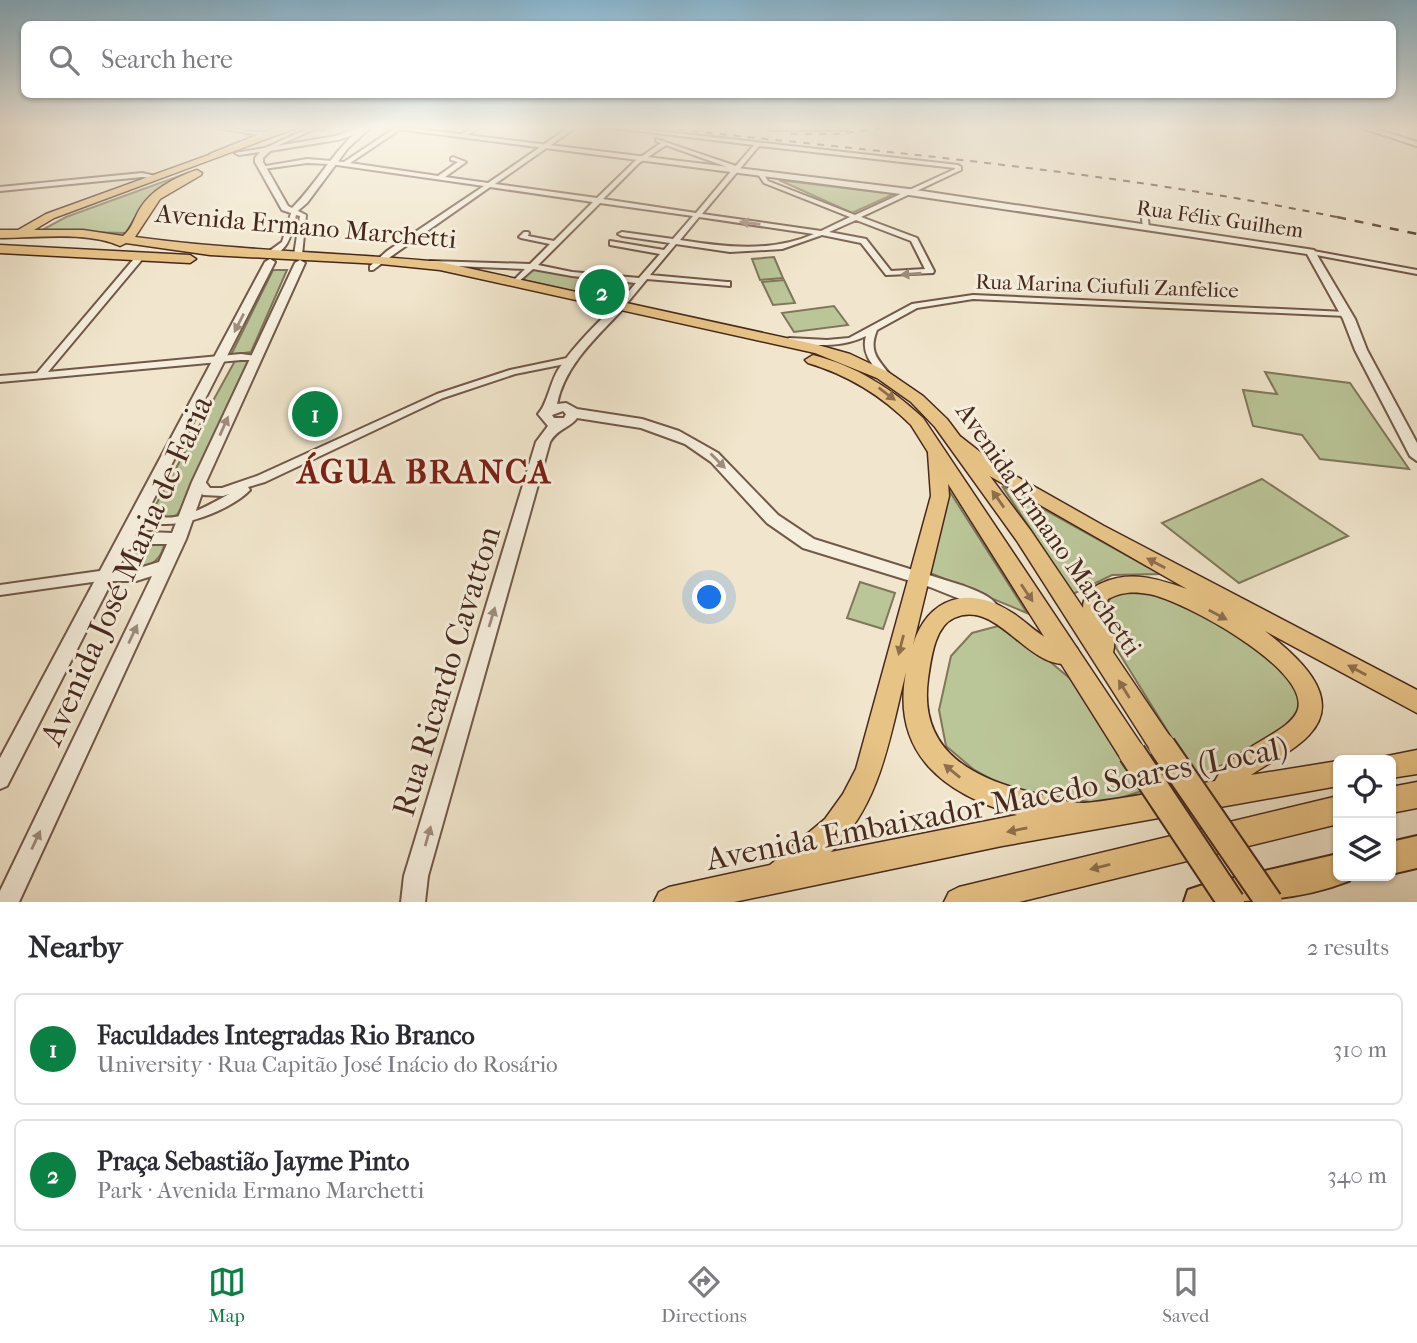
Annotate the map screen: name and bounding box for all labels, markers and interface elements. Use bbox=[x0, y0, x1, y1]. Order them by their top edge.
search box bbox=[21, 21, 1396, 98]
icon: search bbox=[45, 41, 83, 79]
text: Search here bbox=[101, 44, 233, 75]
street label: Rua Félix Guilhem bbox=[1135, 195, 1306, 243]
street label: Avenida Ermano Marchetti bbox=[153, 198, 458, 255]
one-way arrow bbox=[739, 217, 761, 228]
pin: 2 bbox=[579, 266, 625, 318]
one-way arrow bbox=[900, 268, 922, 279]
street label: Rua Marina Ciufuli Zanfelice bbox=[975, 269, 1239, 303]
one-way arrow bbox=[234, 313, 245, 333]
one-way arrow bbox=[878, 387, 896, 401]
pin: 1 bbox=[292, 388, 338, 440]
street label: Avenida José Maria de Faria bbox=[32, 389, 221, 753]
street label: Avenida Ermano Marchetti bbox=[949, 396, 1148, 662]
one-way arrow bbox=[218, 416, 230, 436]
district label: ÁGUA BRANCA bbox=[295, 451, 553, 492]
one-way arrow bbox=[709, 453, 726, 470]
one-way arrow bbox=[991, 490, 1005, 508]
street label: Rua Ricardo Cavatton bbox=[385, 521, 508, 821]
one-way arrow bbox=[1147, 557, 1166, 569]
your location bbox=[692, 580, 726, 614]
one-way arrow bbox=[1021, 583, 1034, 603]
one-way arrow bbox=[487, 607, 498, 628]
one-way arrow bbox=[1208, 608, 1228, 620]
one-way arrow bbox=[127, 624, 138, 644]
one-way arrow bbox=[895, 634, 906, 656]
one-way arrow bbox=[1347, 665, 1367, 676]
one-way arrow bbox=[1118, 679, 1131, 698]
street label: Avenida Embaixador Macedo Soares (Local) bbox=[701, 729, 1291, 879]
map controls bbox=[1333, 755, 1396, 881]
button: locate bbox=[1333, 755, 1396, 818]
one-way arrow bbox=[944, 764, 961, 779]
button: layers bbox=[1333, 818, 1396, 881]
one-way arrow bbox=[423, 825, 433, 846]
one-way arrow bbox=[1006, 825, 1028, 836]
one-way arrow bbox=[31, 830, 42, 850]
one-way arrow bbox=[1089, 862, 1111, 873]
text: Nearby bbox=[28, 930, 123, 965]
text: 2 results bbox=[1307, 934, 1389, 961]
text: Faculdades Integradas Rio Branco bbox=[97, 1020, 475, 1051]
text: 1 bbox=[49, 1036, 57, 1063]
text: 310 m bbox=[1333, 1036, 1387, 1063]
text: University · Rua Capitão José Inácio do Rosário bbox=[97, 1051, 558, 1078]
text: Praça Sebastião Jayme Pinto bbox=[97, 1146, 409, 1177]
text: 2 bbox=[47, 1162, 59, 1189]
text: 340 m bbox=[1327, 1162, 1387, 1189]
text: Park · Avenida Ermano Marchetti bbox=[97, 1177, 424, 1204]
tab: Map bbox=[208, 1263, 246, 1327]
tab: Directions bbox=[661, 1263, 747, 1327]
tab: Saved bbox=[1162, 1263, 1209, 1327]

